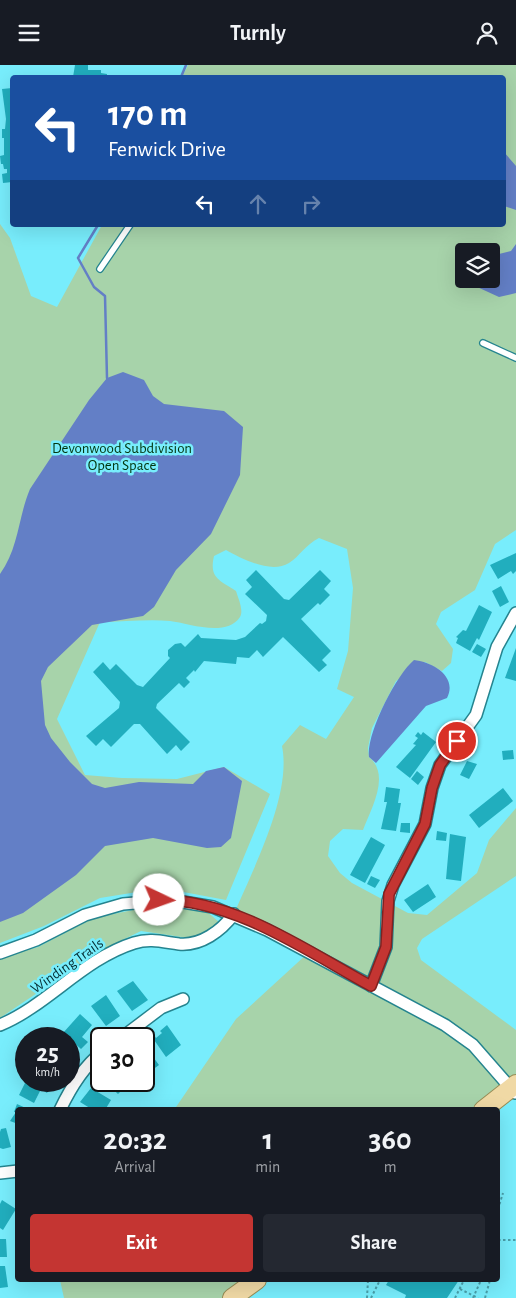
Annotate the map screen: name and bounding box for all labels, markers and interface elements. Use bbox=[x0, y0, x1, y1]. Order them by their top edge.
icon: menu bbox=[15, 19, 43, 47]
icon: person bbox=[473, 19, 501, 47]
text: Turnly bbox=[230, 22, 286, 44]
icon: left bbox=[25, 95, 90, 160]
text: 170 m bbox=[108, 97, 188, 132]
text: Fenwick Drive bbox=[108, 138, 226, 160]
icon: left bbox=[191, 190, 219, 218]
icon: ahead bbox=[244, 190, 272, 218]
icon: right bbox=[297, 190, 325, 218]
map controls bbox=[455, 243, 500, 288]
button: layers bbox=[455, 243, 500, 288]
park label: Devonwood Subdivision Open Space bbox=[52, 441, 192, 473]
pin bbox=[436, 720, 478, 762]
icon: arrive bbox=[443, 727, 471, 755]
position arrow bbox=[132, 873, 184, 925]
street label: Winding Trails bbox=[28, 936, 106, 996]
speed limit sign: 30 bbox=[90, 1027, 155, 1092]
text: 25 bbox=[36, 1041, 59, 1066]
text: km/h bbox=[35, 1066, 60, 1078]
text: 20:32 bbox=[103, 1125, 167, 1155]
text: 1 bbox=[262, 1125, 273, 1155]
text: 360 bbox=[369, 1125, 412, 1155]
text: Arrival bbox=[115, 1159, 156, 1175]
text: min bbox=[255, 1159, 280, 1175]
text: m bbox=[384, 1159, 397, 1175]
button: Exit bbox=[30, 1214, 253, 1272]
button: Share bbox=[263, 1214, 485, 1272]

